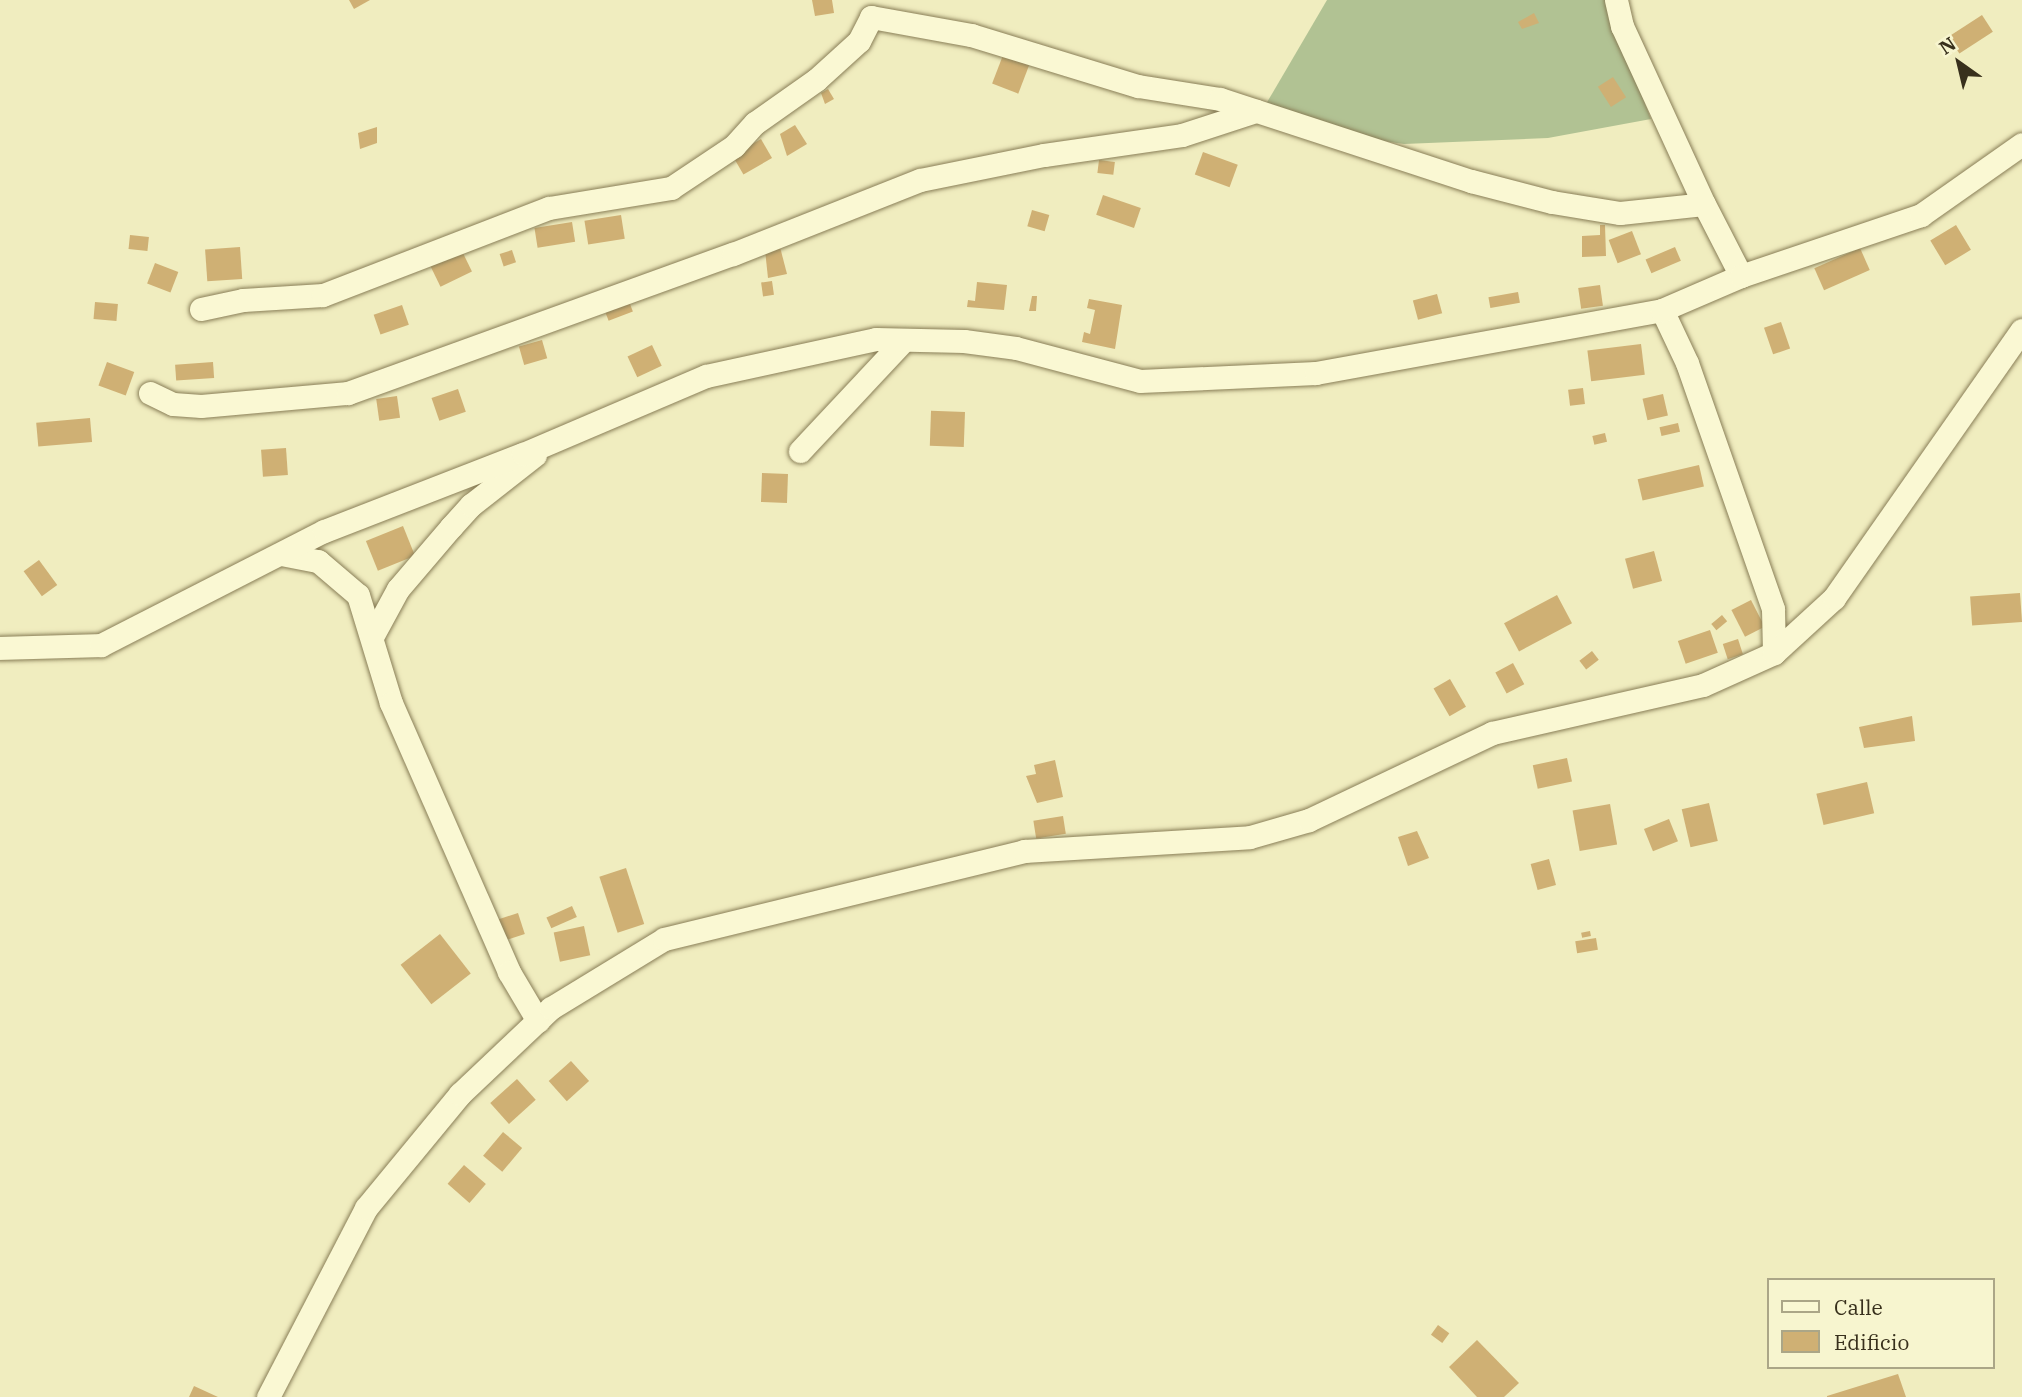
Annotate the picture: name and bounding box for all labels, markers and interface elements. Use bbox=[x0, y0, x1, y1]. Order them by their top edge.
north arrow bbox=[1924, 28, 1994, 98]
text: N bbox=[1934, 31, 1960, 60]
legend bbox=[1766, 1278, 1994, 1369]
text: Calle bbox=[1834, 1293, 1883, 1321]
text: Edificio bbox=[1834, 1328, 1909, 1356]

